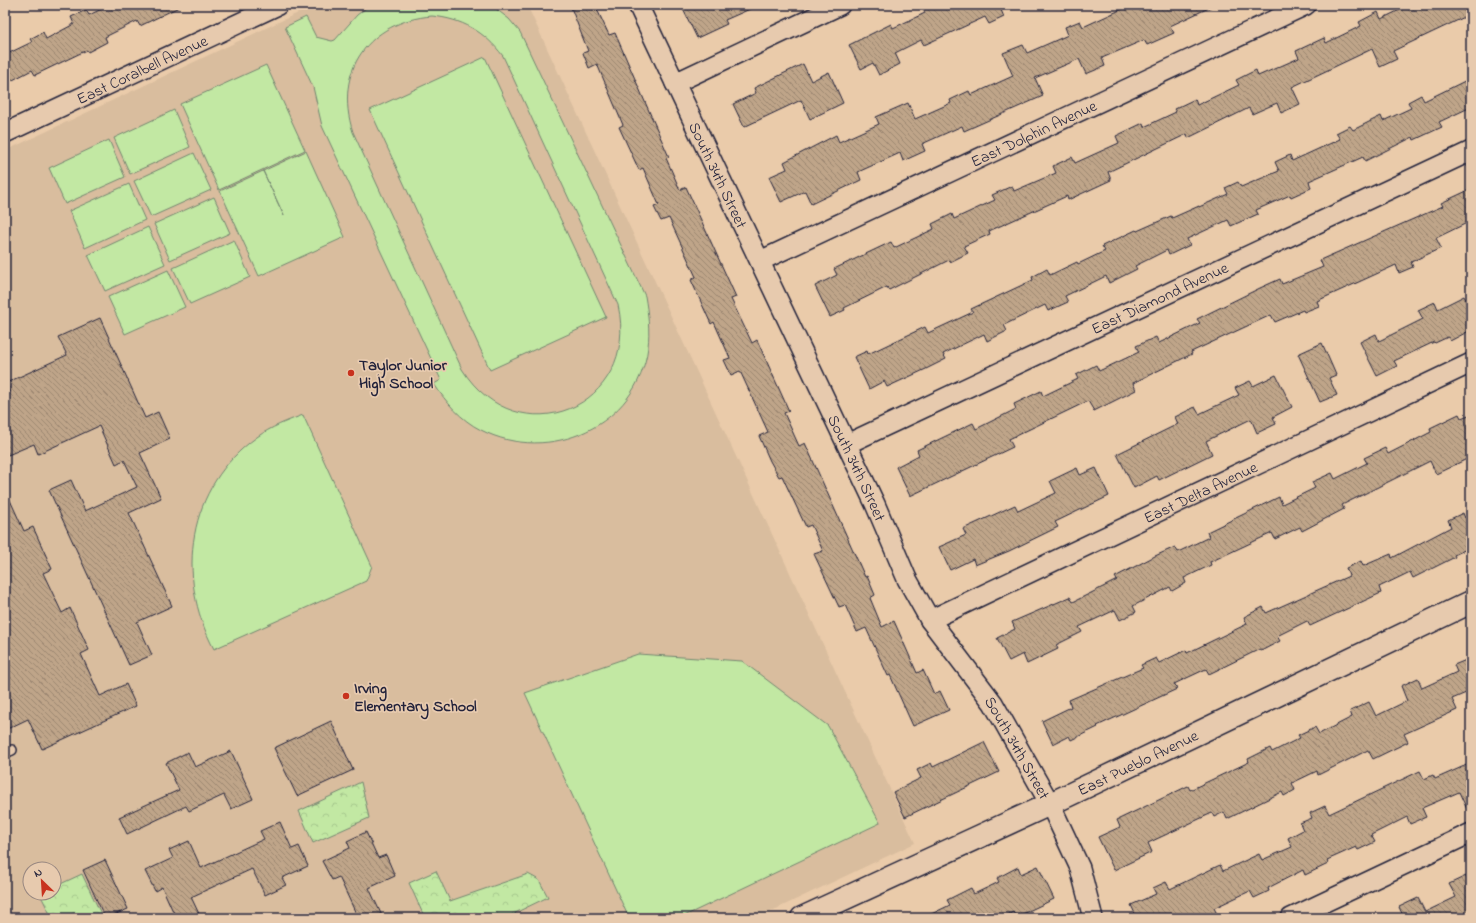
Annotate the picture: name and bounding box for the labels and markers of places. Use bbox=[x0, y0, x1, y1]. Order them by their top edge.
place label: Taylor Junior High School bbox=[359, 354, 448, 397]
marker: Taylor Junior High School bbox=[346, 368, 356, 378]
place label: Irving Elementary School bbox=[354, 677, 477, 720]
marker: Irving Elementary School bbox=[341, 691, 351, 701]

